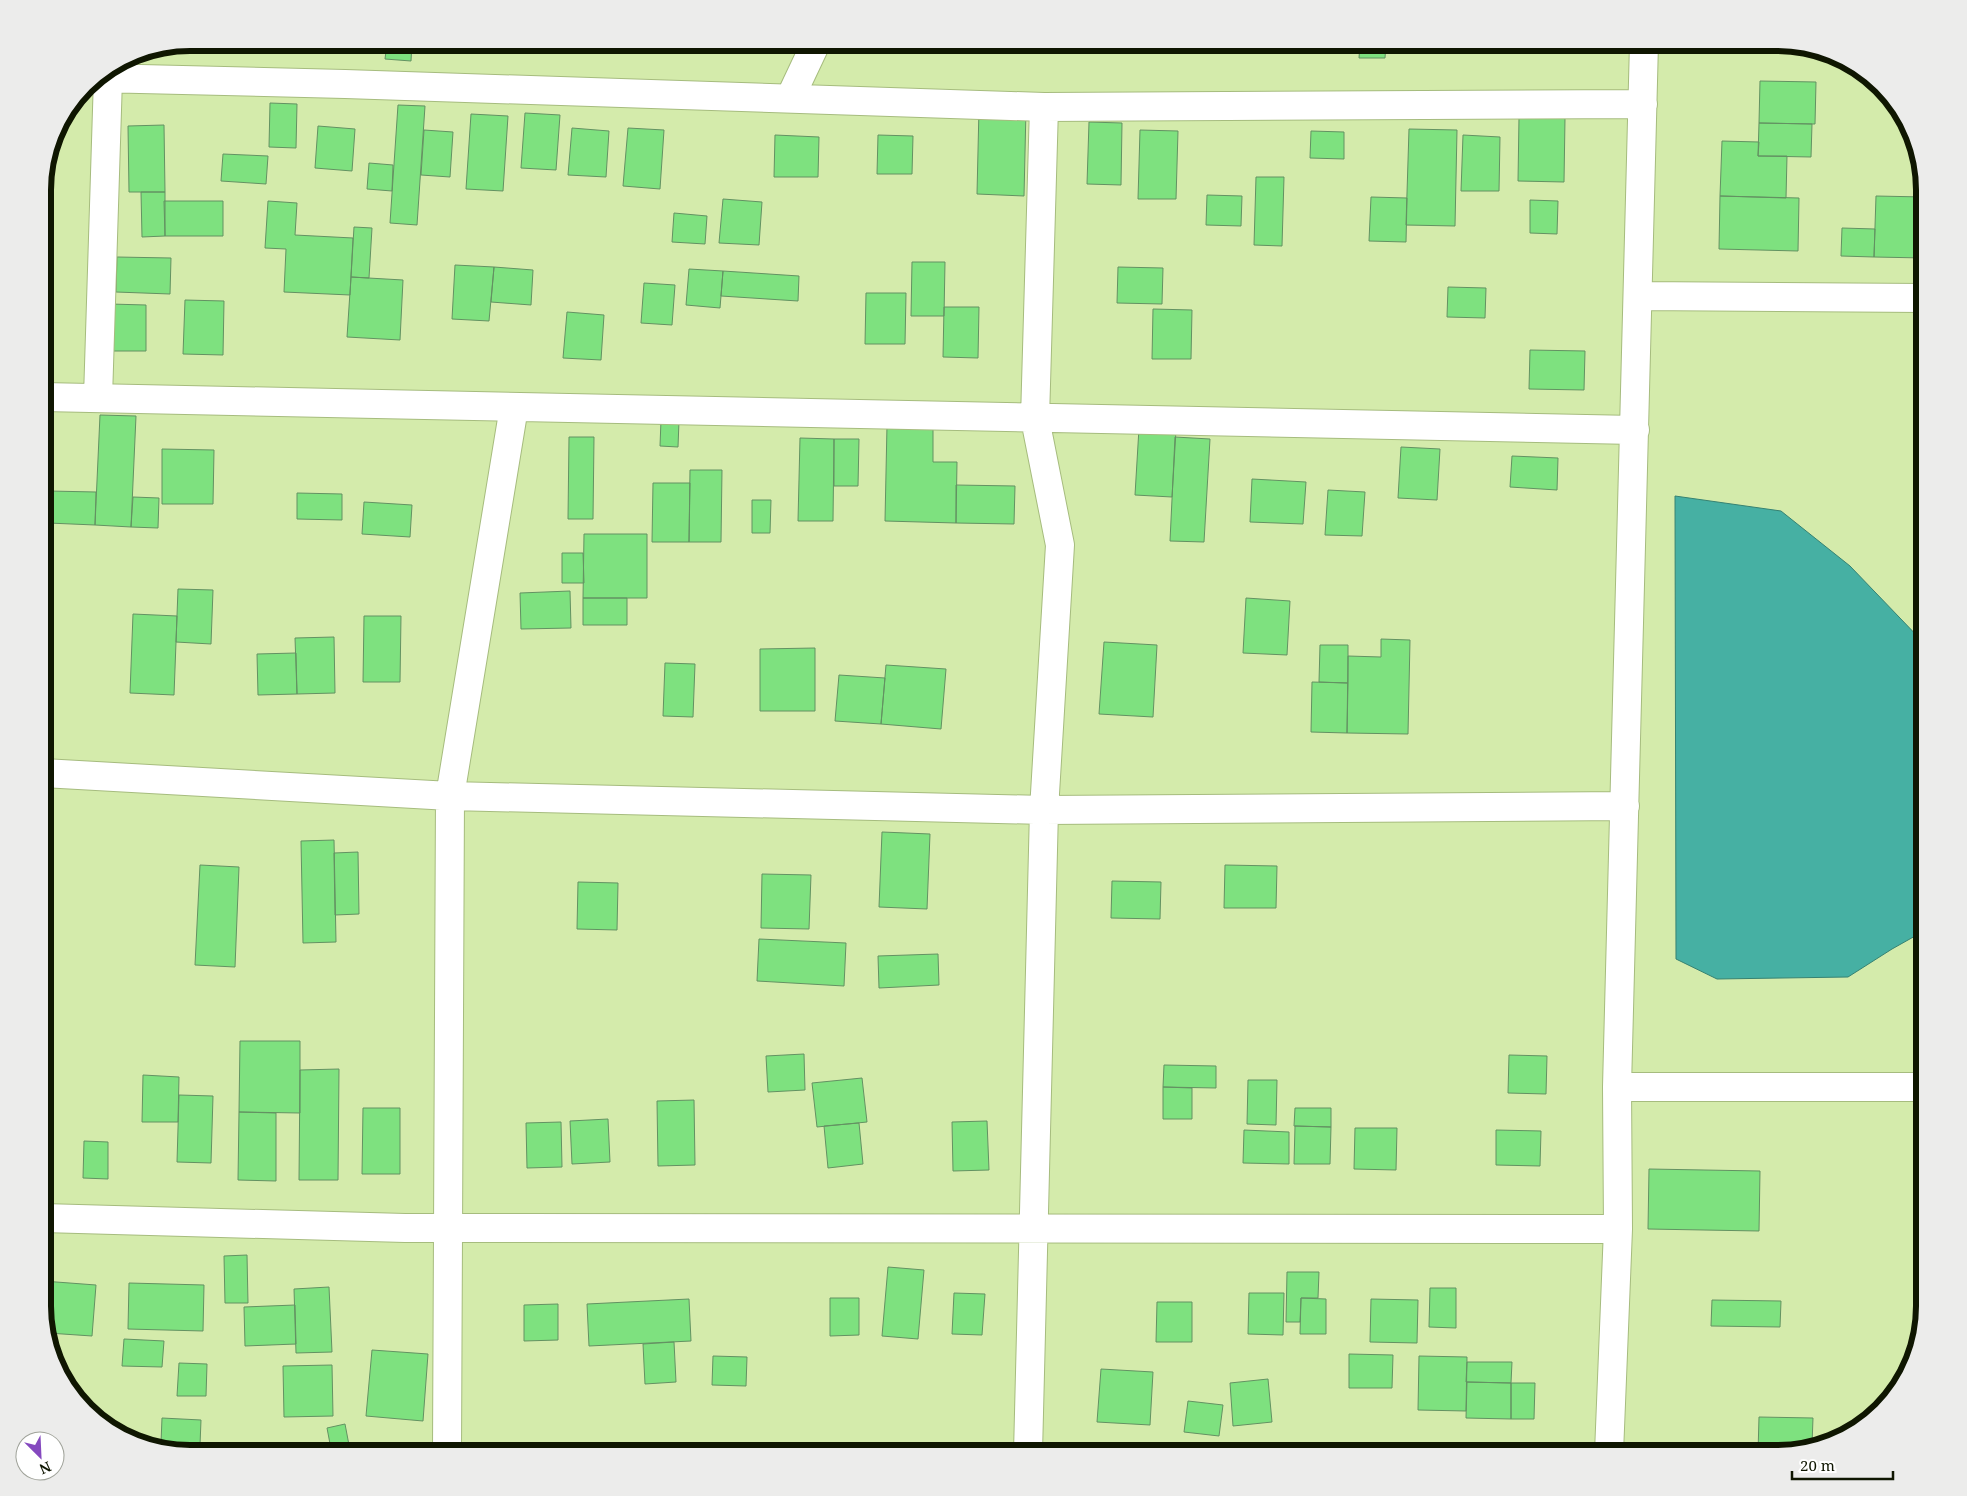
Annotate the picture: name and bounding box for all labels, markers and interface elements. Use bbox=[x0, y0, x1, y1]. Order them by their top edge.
north arrow bbox=[15, 1431, 65, 1481]
scale bar bbox=[1792, 1448, 1893, 1480]
text: 20 m bbox=[1800, 1455, 1835, 1475]
text: N bbox=[37, 1457, 54, 1479]

